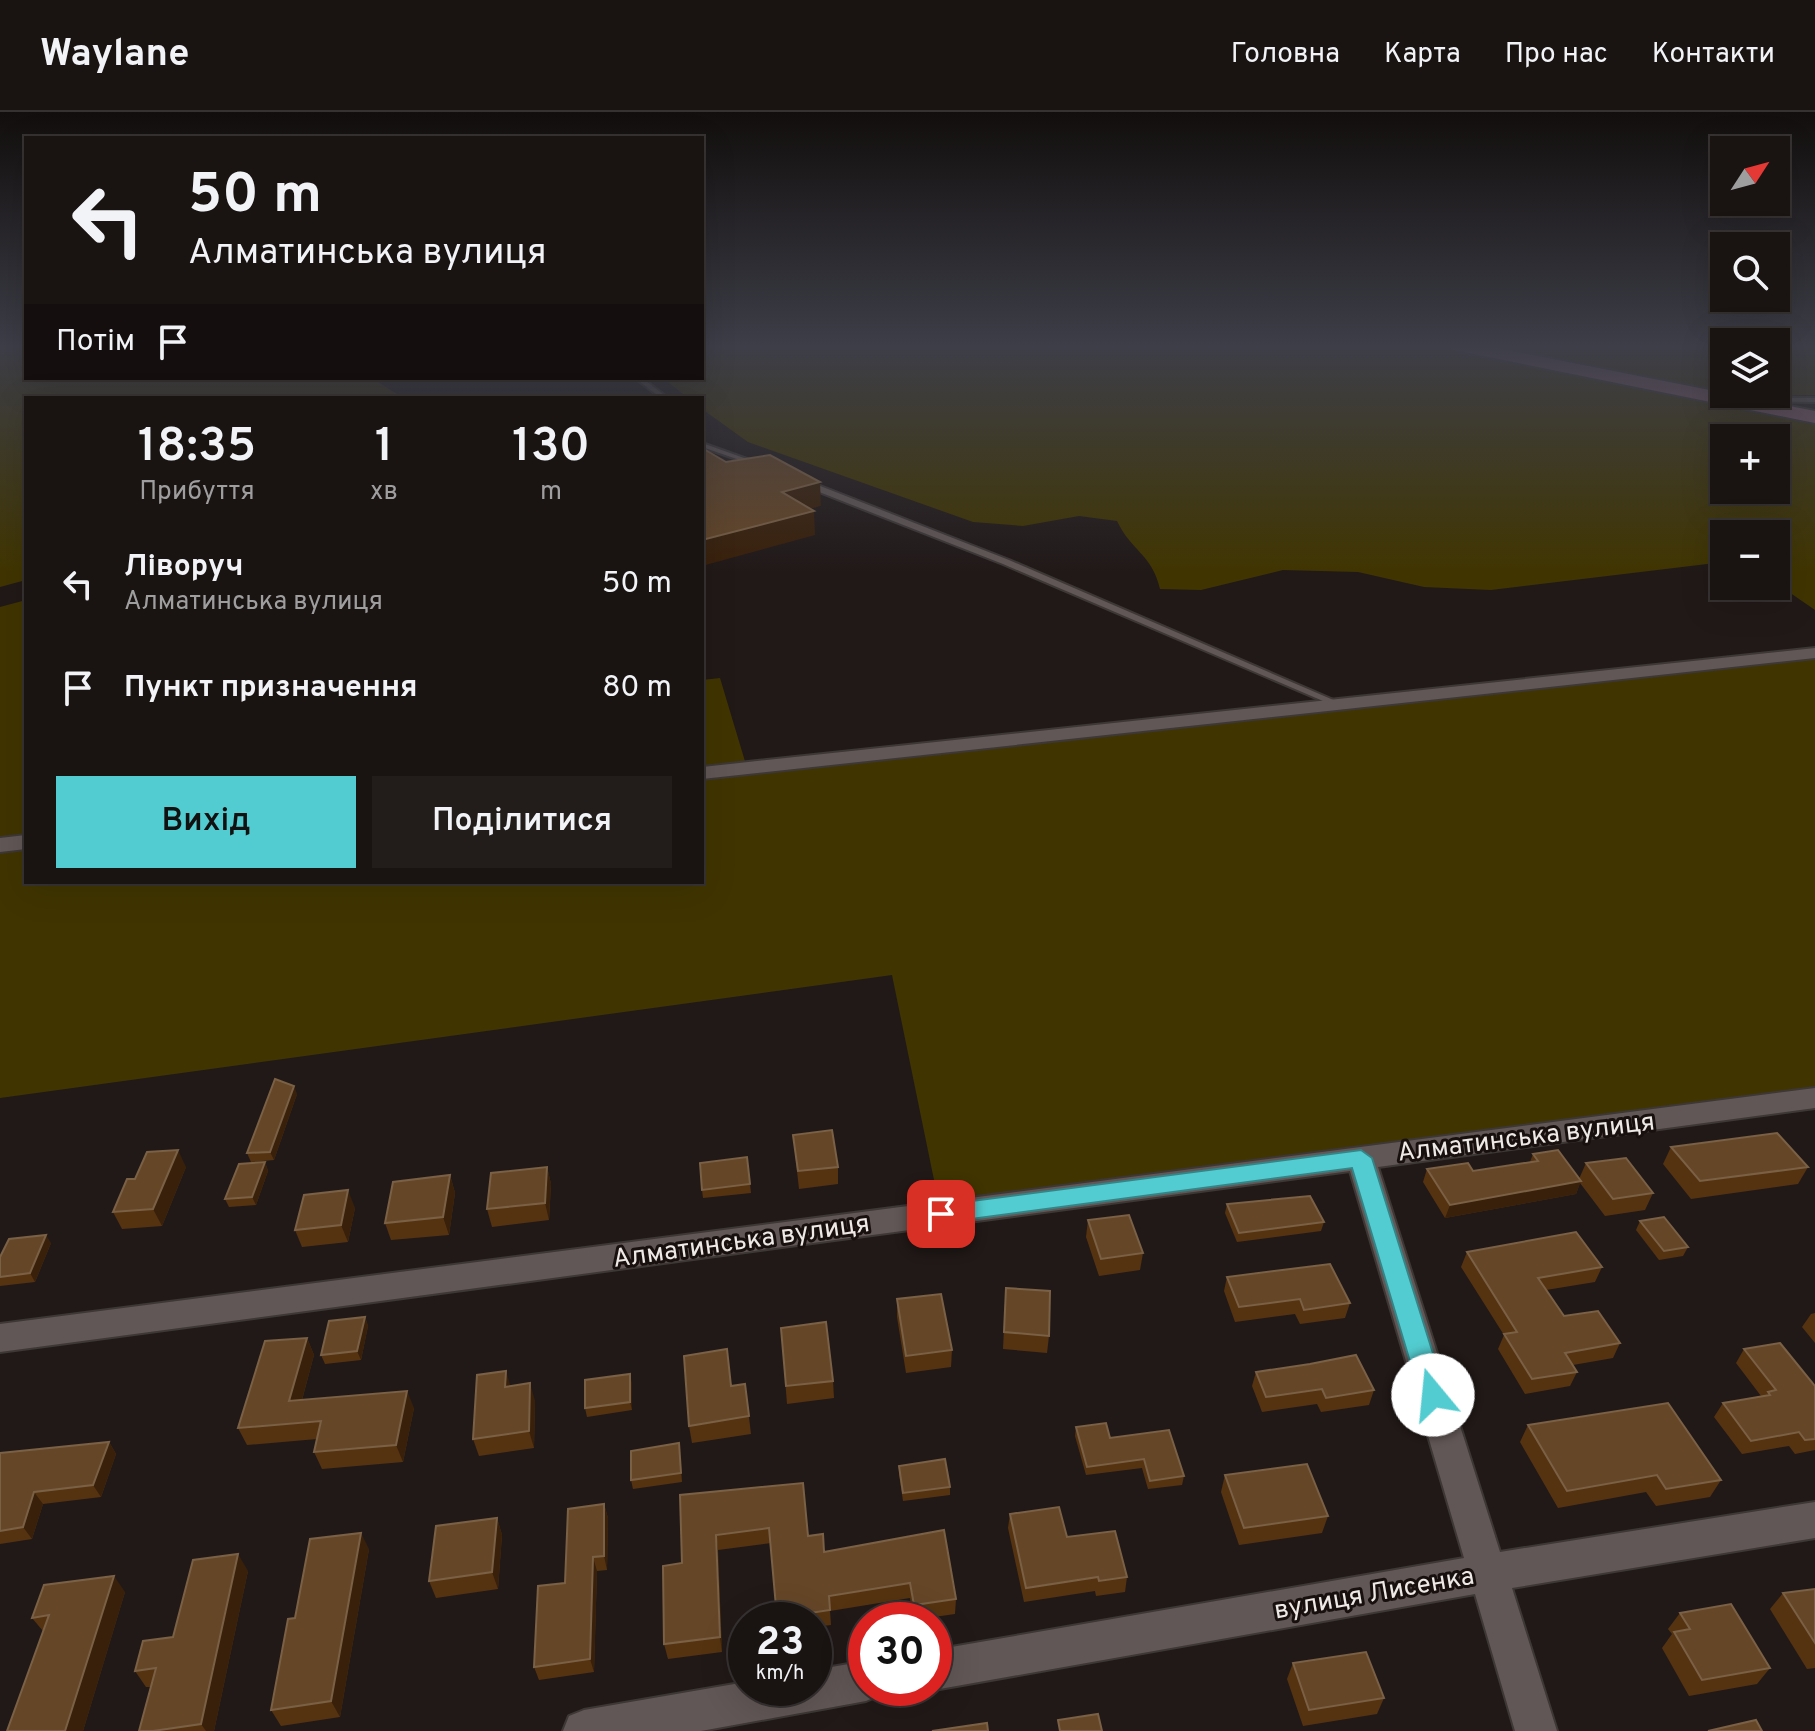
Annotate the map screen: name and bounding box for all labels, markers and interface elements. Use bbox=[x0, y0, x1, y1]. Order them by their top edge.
text: Waylane bbox=[40, 31, 189, 80]
text: Головна bbox=[1231, 37, 1340, 73]
text: Карта bbox=[1384, 37, 1461, 73]
text: Про нас bbox=[1505, 37, 1608, 73]
text: Контакти bbox=[1652, 37, 1775, 73]
north arrow bbox=[1710, 136, 1790, 216]
map controls bbox=[1710, 136, 1790, 600]
text: 50 m bbox=[188, 162, 322, 232]
icon: left bbox=[56, 168, 160, 272]
text: Алматинська вулиця bbox=[188, 231, 547, 277]
button: search bbox=[1710, 232, 1790, 312]
icon: arrive bbox=[151, 320, 195, 364]
text: Потім bbox=[56, 324, 135, 361]
button: layers bbox=[1710, 328, 1790, 408]
text: 18:35 bbox=[138, 418, 256, 478]
text: 1 bbox=[375, 418, 393, 478]
text: 130 bbox=[512, 418, 590, 478]
button: + bbox=[1710, 424, 1790, 504]
text: Прибуття bbox=[139, 476, 255, 509]
text: хв bbox=[370, 476, 398, 509]
text: m bbox=[540, 476, 562, 509]
button: − bbox=[1710, 520, 1790, 600]
text: Ліворуч bbox=[124, 549, 243, 586]
icon: left bbox=[56, 562, 100, 606]
text: 50 m bbox=[602, 566, 672, 603]
text: Алматинська вулиця bbox=[124, 586, 383, 619]
icon: arrive bbox=[56, 666, 100, 710]
text: Пункт призначення bbox=[124, 670, 417, 707]
text: 80 m bbox=[602, 670, 672, 707]
button: Вихід bbox=[56, 776, 356, 868]
button: Поділитися bbox=[372, 776, 672, 868]
street label: Алматинська вулиця bbox=[1396, 1106, 1657, 1171]
pin bbox=[907, 1180, 975, 1248]
icon: arrive bbox=[919, 1192, 963, 1236]
street label: Алматинська вулиця bbox=[611, 1208, 872, 1277]
position arrow bbox=[1391, 1353, 1475, 1437]
street label: вулиця Лисенка bbox=[1272, 1561, 1477, 1628]
speed limit sign: 30 bbox=[848, 1602, 952, 1706]
text: 23 bbox=[756, 1619, 804, 1669]
text: km/h bbox=[756, 1661, 804, 1687]

